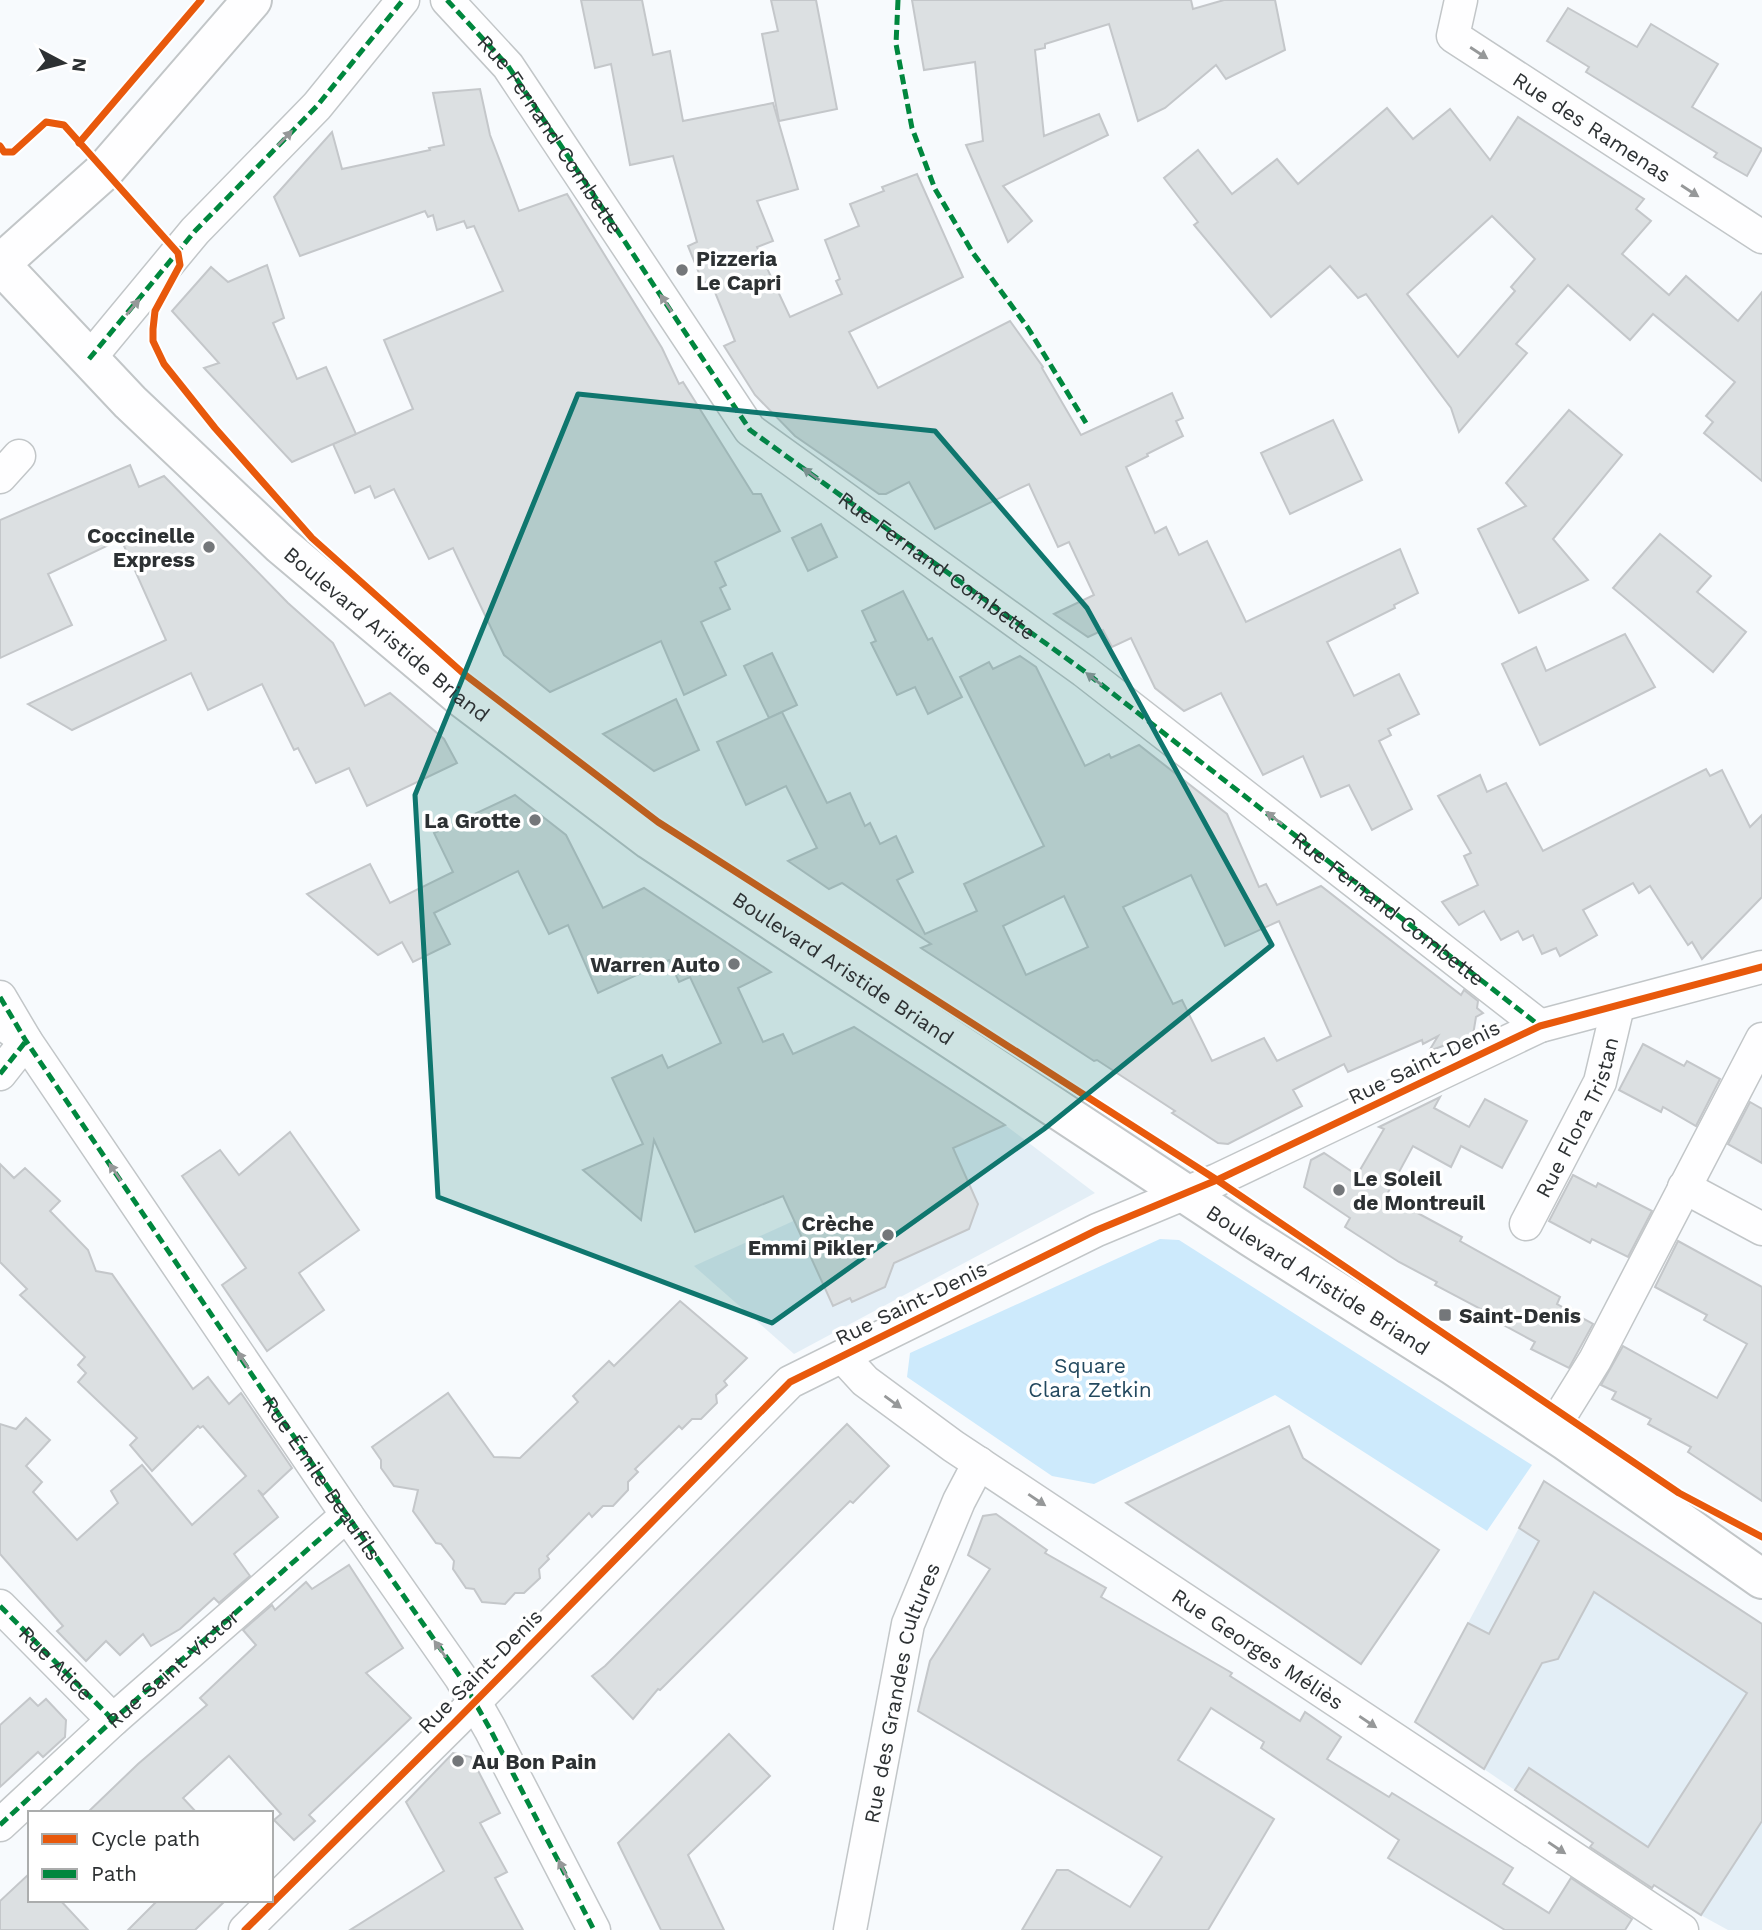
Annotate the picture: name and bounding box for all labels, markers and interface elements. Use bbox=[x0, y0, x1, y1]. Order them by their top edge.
north arrow bbox=[28, 28, 98, 98]
street label: Rue Fernand Combette bbox=[473, 29, 628, 238]
one-way arrow bbox=[1469, 47, 1488, 60]
text: N bbox=[67, 57, 92, 73]
street label: Rue des Ramenas bbox=[1509, 66, 1676, 187]
one-way arrow bbox=[277, 130, 294, 147]
one-way arrow bbox=[1680, 184, 1700, 197]
place label: Pizzeria Le Capri bbox=[696, 246, 781, 295]
marker: Pizzeria Le Capri bbox=[674, 262, 690, 278]
one-way arrow bbox=[659, 293, 672, 313]
one-way arrow bbox=[125, 298, 141, 316]
one-way arrow bbox=[802, 467, 820, 481]
street label: Rue Fernand Combette bbox=[834, 486, 1041, 645]
place label: Coccinelle Express bbox=[87, 523, 195, 572]
marker: Coccinelle Express bbox=[201, 539, 217, 555]
street label: Boulevard Aristide Briand bbox=[279, 541, 495, 727]
one-way arrow bbox=[1086, 671, 1104, 686]
place label: La Grotte bbox=[424, 808, 521, 833]
one-way arrow bbox=[1266, 811, 1284, 826]
marker: La Grotte bbox=[527, 812, 543, 828]
street label: Rue Fernand Combette bbox=[1288, 826, 1490, 991]
street label: Boulevard Aristide Briand bbox=[728, 886, 959, 1050]
place label: Warren Auto bbox=[590, 952, 720, 977]
marker: Warren Auto bbox=[726, 956, 742, 972]
street label: Rue Saint-Denis bbox=[1344, 1014, 1504, 1110]
street label: Rue Flora Tristan bbox=[1530, 1034, 1623, 1202]
one-way arrow bbox=[108, 1163, 122, 1181]
place label: Le Soleil de Montreuil bbox=[1353, 1166, 1485, 1215]
marker: Le Soleil de Montreuil bbox=[1331, 1182, 1347, 1198]
street label: Boulevard Aristide Briand bbox=[1202, 1199, 1434, 1360]
place label: Crèche Emmi Pikler bbox=[748, 1211, 874, 1260]
marker: Crèche Emmi Pikler bbox=[880, 1227, 896, 1243]
street label: Rue Saint-Denis bbox=[831, 1255, 991, 1351]
place label: Saint-Denis bbox=[1459, 1303, 1581, 1328]
marker: Saint-Denis bbox=[1437, 1307, 1453, 1323]
one-way arrow bbox=[237, 1351, 250, 1370]
park label: Square Clara Zetkin bbox=[1028, 1353, 1152, 1402]
street label: Rue Émile Beaufils bbox=[258, 1391, 387, 1565]
one-way arrow bbox=[884, 1395, 902, 1409]
one-way arrow bbox=[1027, 1493, 1046, 1506]
street label: Rue des Grandes Cultures bbox=[858, 1559, 945, 1825]
street label: Rue Georges Méliès bbox=[1167, 1583, 1348, 1714]
street label: Rue Saint-Victor bbox=[101, 1603, 244, 1733]
street label: Rue Saint-Denis bbox=[413, 1604, 547, 1738]
street label: Rue Alice bbox=[14, 1620, 99, 1705]
one-way arrow bbox=[433, 1640, 447, 1658]
one-way arrow bbox=[1359, 1715, 1377, 1729]
place label: Au Bon Pain bbox=[472, 1749, 596, 1774]
marker: Au Bon Pain bbox=[450, 1753, 466, 1769]
legend bbox=[28, 1811, 273, 1902]
text: Cycle path bbox=[91, 1826, 200, 1851]
one-way arrow bbox=[1548, 1841, 1567, 1854]
one-way arrow bbox=[557, 1859, 569, 1879]
text: Path bbox=[91, 1861, 137, 1886]

